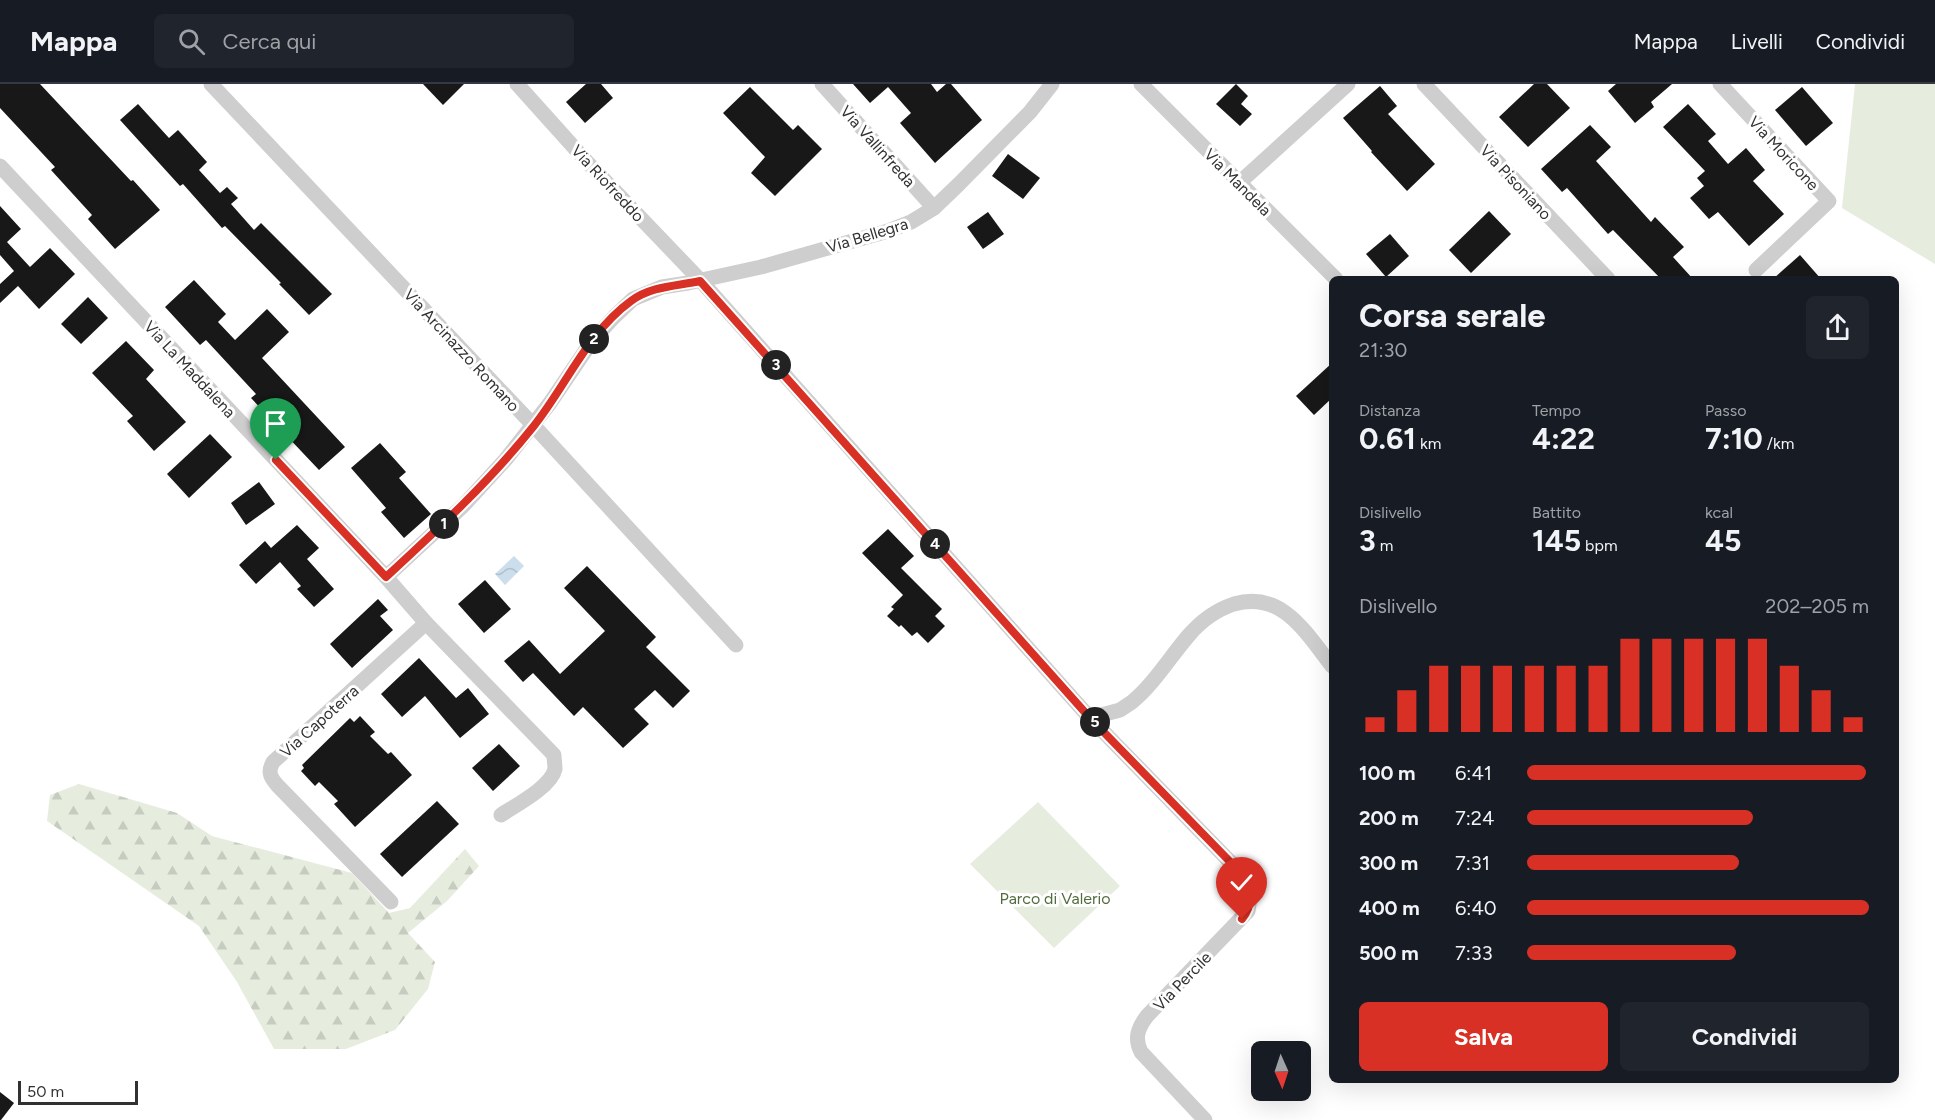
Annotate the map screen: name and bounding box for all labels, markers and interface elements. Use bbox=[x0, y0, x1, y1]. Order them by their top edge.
search box bbox=[154, 14, 574, 68]
text: Mappa bbox=[30, 24, 118, 58]
icon: search bbox=[175, 25, 208, 58]
text: Cerca qui bbox=[223, 28, 316, 55]
text: Mappa bbox=[1634, 29, 1698, 54]
text: Livelli bbox=[1731, 29, 1783, 54]
text: Condividi bbox=[1816, 29, 1905, 54]
street label: Via Vallinfreda bbox=[836, 102, 919, 191]
street label: Via Moricone bbox=[1744, 112, 1823, 195]
street label: Via Riofreddo bbox=[567, 141, 648, 226]
street label: Via Pisoniano bbox=[1476, 141, 1555, 224]
street label: Via Mandela bbox=[1200, 145, 1275, 220]
street label: Via Bellegra bbox=[824, 214, 910, 257]
street label: Via Arcinazzo Romano bbox=[400, 285, 523, 416]
text: Corsa serale bbox=[1359, 296, 1546, 335]
button: share bbox=[1806, 296, 1869, 359]
street label: Via La Maddalena bbox=[140, 317, 239, 422]
pin: 2 bbox=[579, 324, 609, 354]
text: 2 bbox=[589, 329, 599, 348]
text: 21:30 bbox=[1359, 338, 1407, 362]
pin: 3 bbox=[761, 350, 791, 380]
text: 3 bbox=[772, 355, 780, 374]
pin bbox=[250, 398, 301, 460]
text: Distanza bbox=[1359, 401, 1420, 420]
text: Tempo bbox=[1532, 401, 1581, 420]
text: Passo bbox=[1705, 401, 1746, 420]
icon: arrive bbox=[259, 407, 292, 440]
text: 0.61 bbox=[1359, 420, 1416, 457]
text: 4:22 bbox=[1532, 420, 1595, 457]
text: 7:10 bbox=[1705, 420, 1763, 457]
text: km bbox=[1416, 434, 1441, 453]
text: /km bbox=[1763, 434, 1794, 453]
text: Dislivello bbox=[1359, 503, 1422, 522]
text: Battito bbox=[1532, 503, 1581, 522]
text: kcal bbox=[1705, 503, 1733, 522]
pin: 1 bbox=[429, 509, 459, 539]
text: 1 bbox=[441, 514, 447, 533]
text: 3 bbox=[1359, 522, 1376, 559]
text: 145 bbox=[1532, 522, 1581, 559]
text: 45 bbox=[1705, 522, 1741, 559]
pin: 4 bbox=[920, 529, 950, 559]
text: 4 bbox=[930, 534, 940, 553]
text: m bbox=[1376, 536, 1393, 555]
text: bpm bbox=[1581, 536, 1618, 555]
text: Dislivello bbox=[1359, 594, 1437, 618]
text: 202–205 m bbox=[1765, 594, 1869, 618]
street label: Via Capoterra bbox=[276, 681, 363, 762]
pin: 5 bbox=[1080, 707, 1110, 737]
text: 5 bbox=[1090, 712, 1100, 731]
text: 100 m bbox=[1359, 761, 1416, 785]
text: 6:41 bbox=[1455, 761, 1492, 785]
text: 200 m bbox=[1359, 806, 1419, 830]
text: 7:24 bbox=[1455, 806, 1494, 830]
text: 300 m bbox=[1359, 851, 1418, 875]
text: 7:31 bbox=[1455, 851, 1490, 875]
pin bbox=[1216, 857, 1267, 919]
icon: check bbox=[1225, 866, 1258, 899]
park label: Parco di Valerio bbox=[1000, 889, 1110, 908]
text: 400 m bbox=[1359, 896, 1420, 920]
text: 6:40 bbox=[1455, 896, 1497, 920]
text: 500 m bbox=[1359, 941, 1419, 965]
text: 7:33 bbox=[1455, 941, 1493, 965]
street label: Via Percile bbox=[1150, 948, 1215, 1015]
button: Salva bbox=[1359, 1002, 1608, 1071]
button: Condividi bbox=[1620, 1002, 1869, 1071]
north arrow bbox=[1251, 1041, 1311, 1101]
map controls bbox=[1251, 1041, 1311, 1101]
scale bar bbox=[18, 1078, 138, 1106]
text: 50 m bbox=[27, 1082, 64, 1101]

